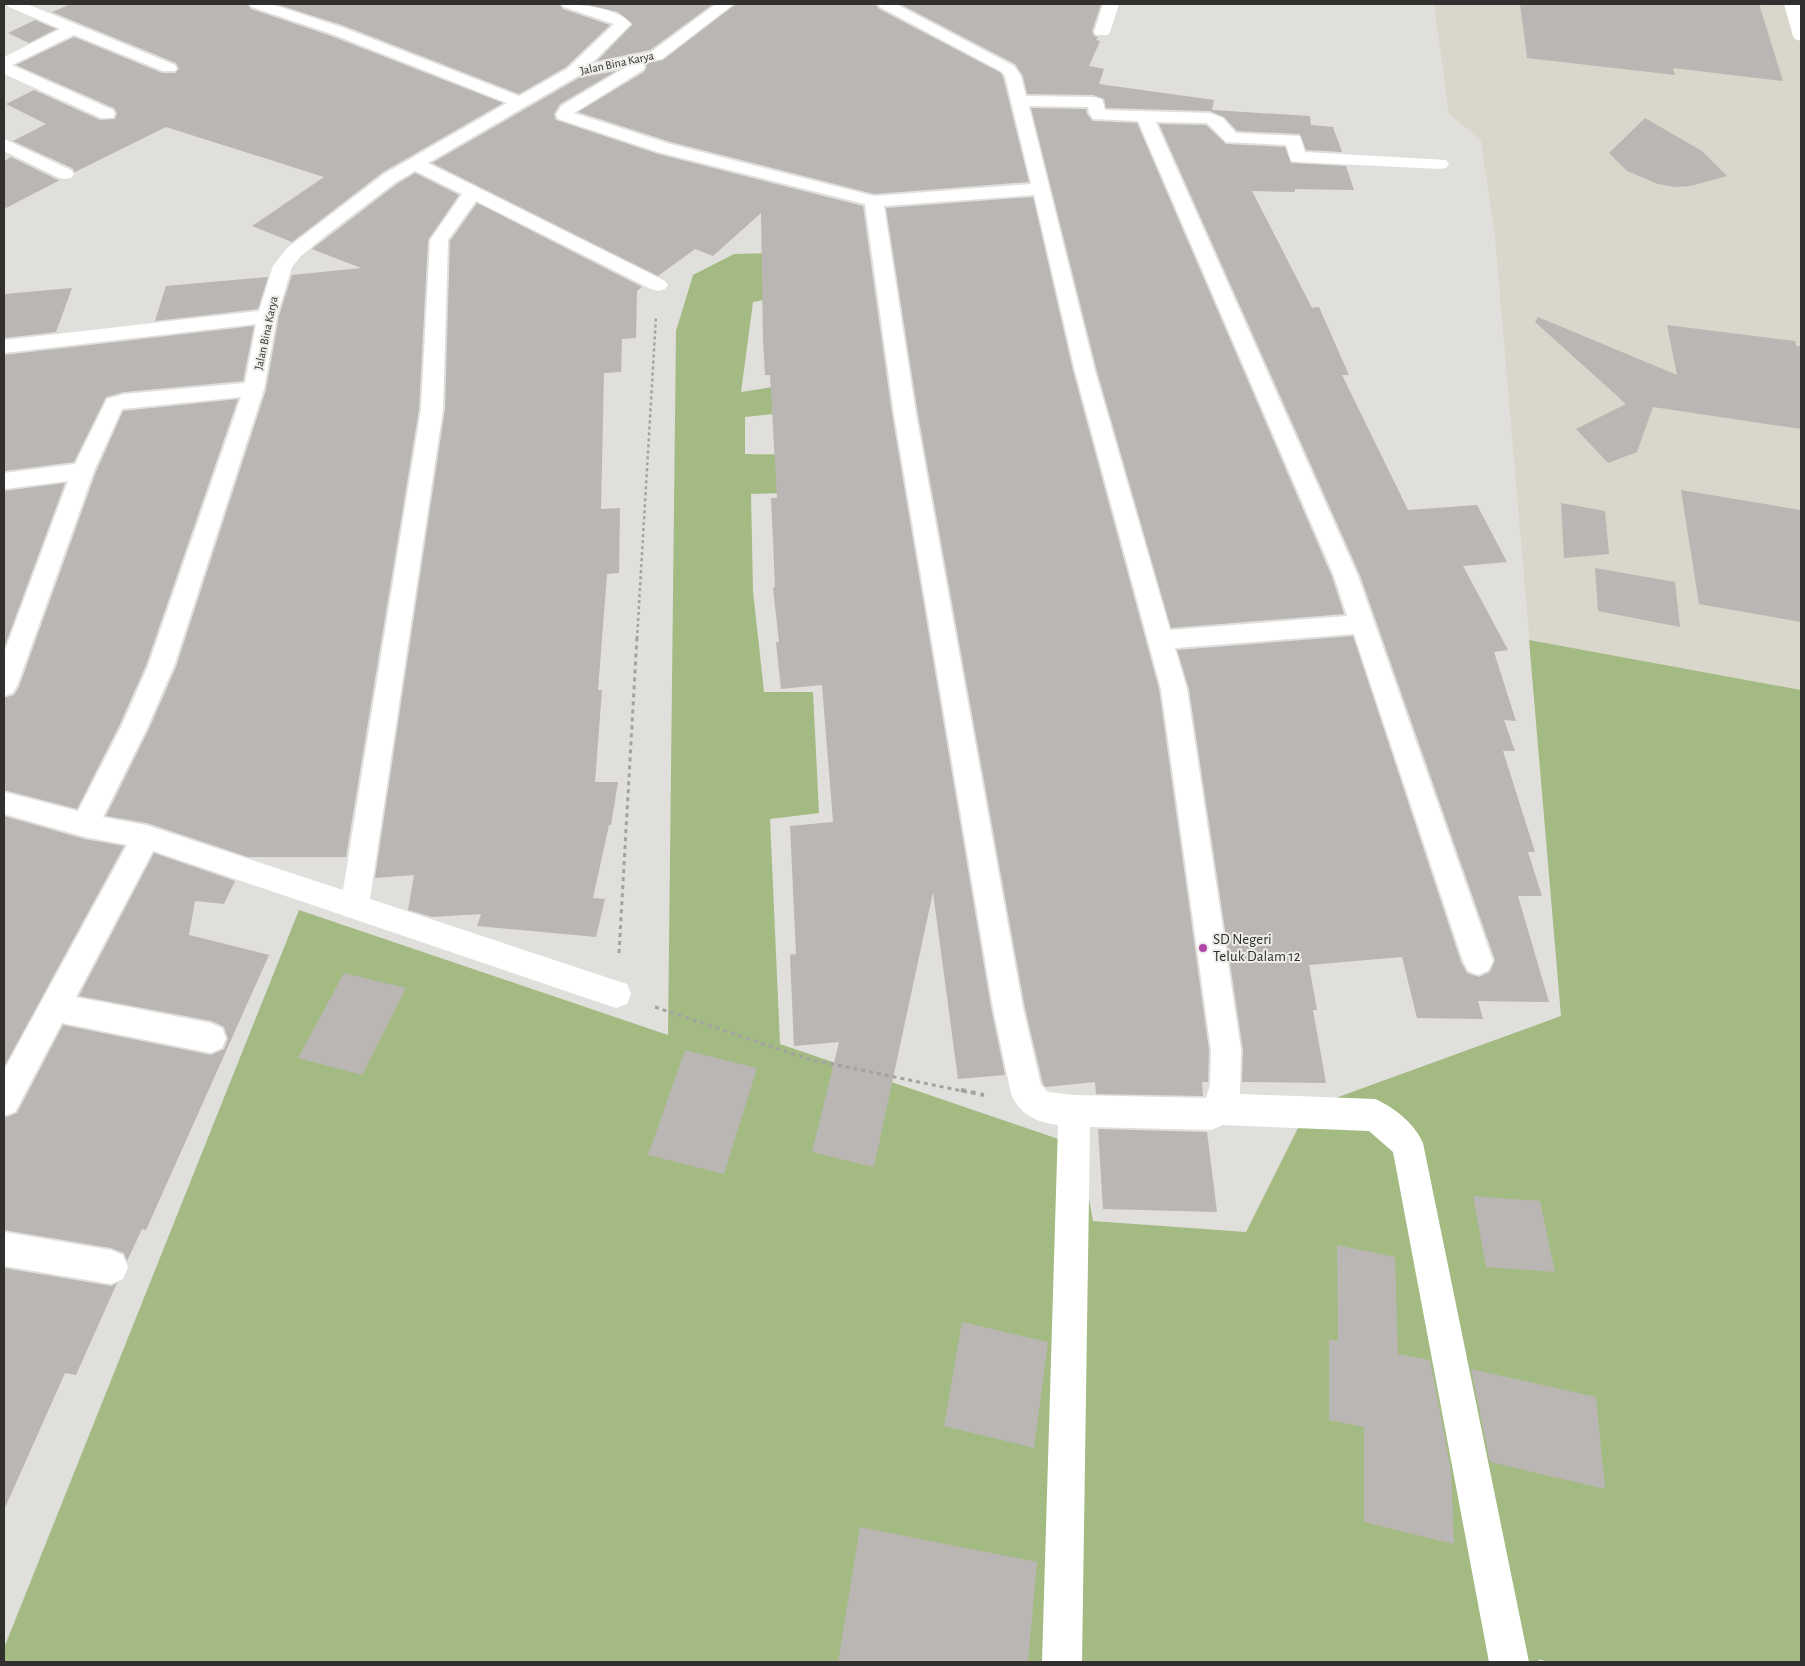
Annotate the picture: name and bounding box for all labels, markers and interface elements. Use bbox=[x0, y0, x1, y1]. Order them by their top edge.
street label: Jalan Bina Karya bbox=[579, 49, 656, 78]
street label: Jalan Bina Karya bbox=[252, 295, 281, 371]
place label: SD Negeri Teluk Dalam 12 bbox=[1213, 932, 1301, 964]
marker: SD Negeri Teluk Dalam 12 bbox=[1197, 942, 1209, 954]

